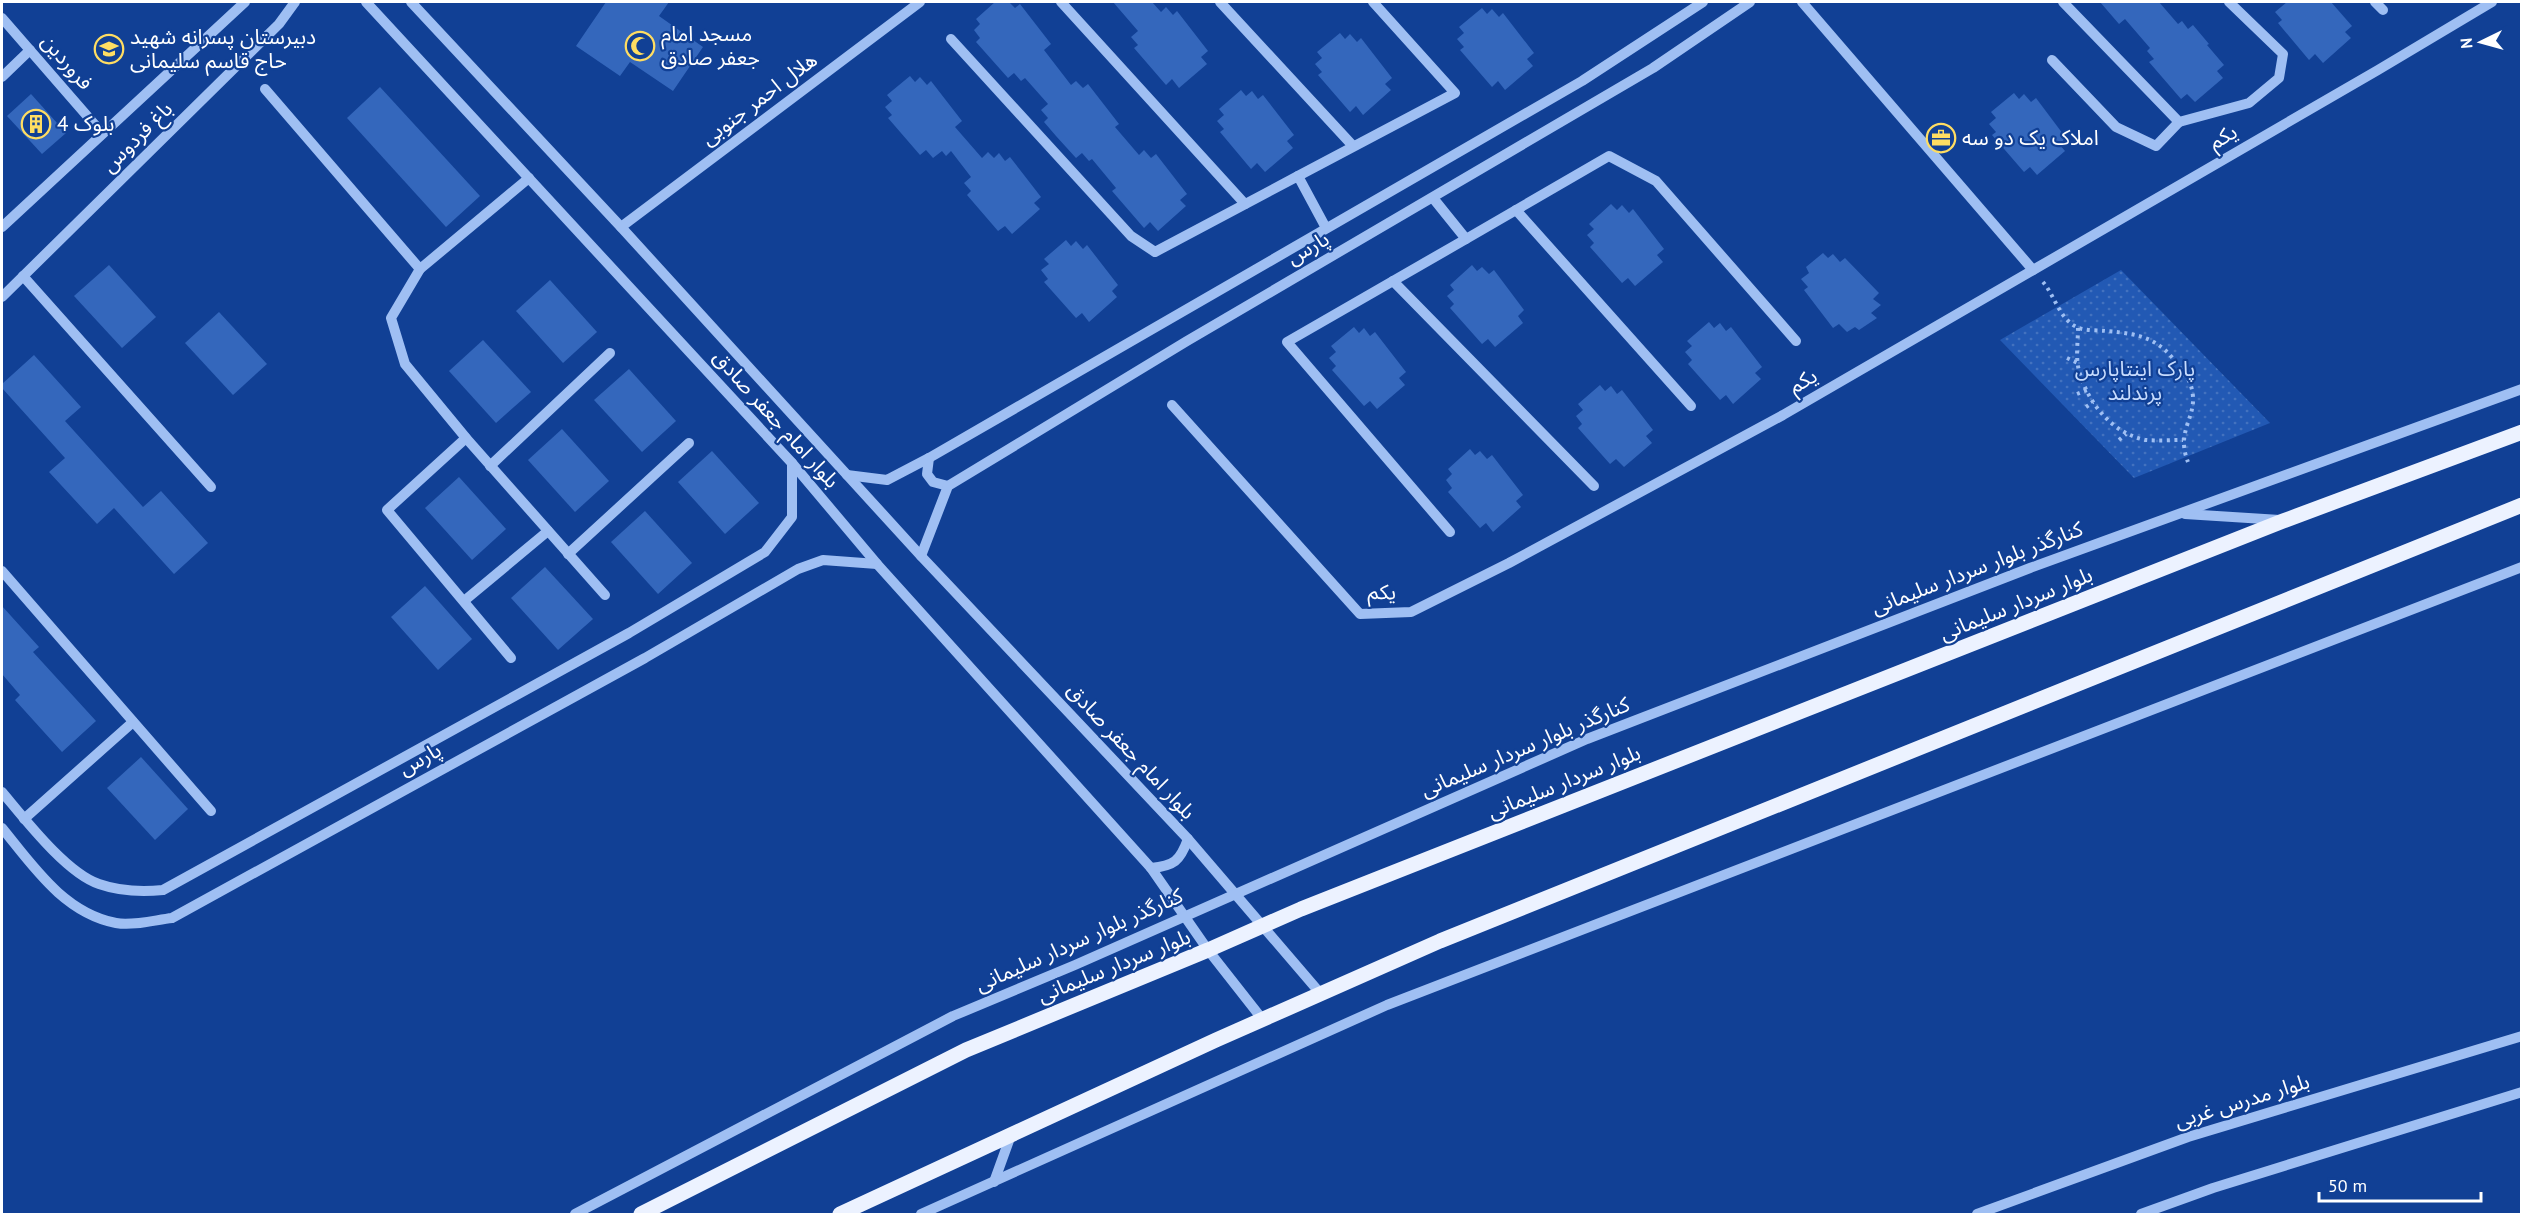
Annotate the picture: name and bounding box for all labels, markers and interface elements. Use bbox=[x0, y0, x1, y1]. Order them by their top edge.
north arrow bbox=[2451, 12, 2511, 72]
place label: مسجد امام جعفر صادق bbox=[661, 20, 760, 71]
place label: دبیرستان پسرانه شهید حاج قاسم سلیمانی bbox=[130, 23, 316, 76]
street label: فروردین bbox=[36, 28, 99, 95]
mosque icon: مسجد امام جعفر صادق bbox=[624, 30, 656, 62]
school or university icon: دبیرستان پسرانه شهید حاج قاسم سلیمانی bbox=[93, 33, 125, 65]
text: N bbox=[2456, 37, 2476, 49]
street label: هلال احمر جنوبی bbox=[695, 46, 822, 151]
street label: باغ فردوس bbox=[95, 95, 179, 179]
building icon: بلوک 4 bbox=[20, 108, 52, 140]
place label: بلوک 4 bbox=[57, 110, 114, 137]
street label: یکم bbox=[2204, 118, 2243, 157]
office icon: املاک یک دو سه bbox=[1925, 122, 1957, 154]
place label: املاک یک دو سه bbox=[1962, 124, 2099, 151]
street label: پارس bbox=[1282, 225, 1334, 271]
street label: بلوار امام جعفر صادق bbox=[705, 344, 846, 495]
park label: پارک اینتاپارس پرندلند bbox=[2075, 355, 2195, 406]
street label: یکم bbox=[1784, 362, 1823, 401]
street label: کنارگذر بلوار سردار سلیمانی bbox=[1868, 516, 2086, 620]
street label: بلوار سردار سلیمانی bbox=[1936, 562, 2096, 646]
street label: یکم bbox=[1367, 578, 1397, 607]
street label: بلوار امام جعفر صادق bbox=[1059, 677, 1202, 827]
street label: کنارگذر بلوار سردار سلیمانی bbox=[1417, 692, 1633, 802]
street label: پارس bbox=[394, 736, 446, 781]
street label: بلوار سردار سلیمانی bbox=[1484, 740, 1644, 824]
street label: کنارگذر بلوار سردار سلیمانی bbox=[971, 883, 1187, 997]
street label: بلوار سردار سلیمانی bbox=[1034, 924, 1194, 1008]
street label: بلوار مدرس غربی bbox=[2171, 1067, 2313, 1134]
scale bar bbox=[2319, 1165, 2481, 1203]
text: 50 m bbox=[2328, 1174, 2367, 1197]

